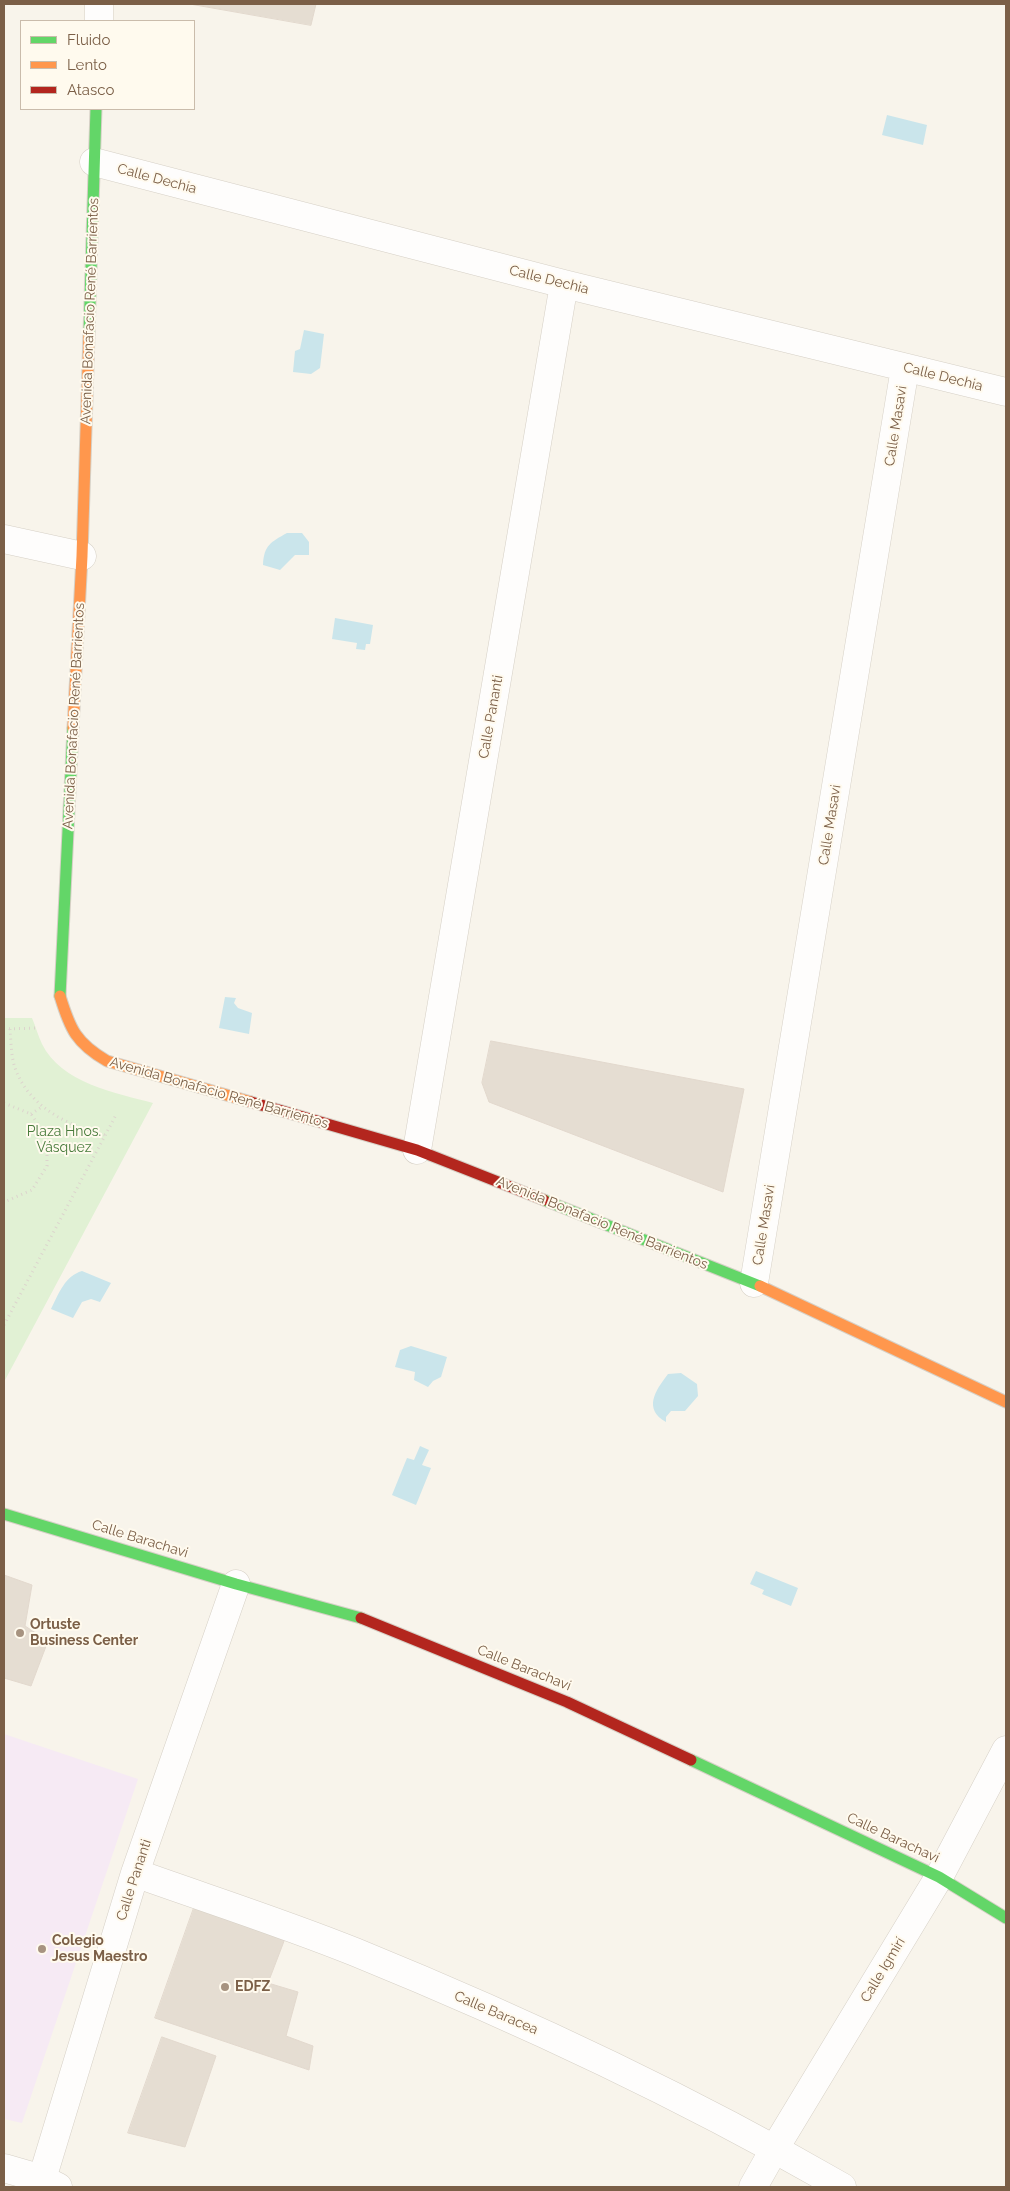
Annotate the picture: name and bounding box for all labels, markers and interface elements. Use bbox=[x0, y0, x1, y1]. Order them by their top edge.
legend bbox=[20, 20, 195, 110]
text: Fluido bbox=[67, 31, 110, 49]
text: Lento bbox=[67, 56, 107, 74]
text: Atasco bbox=[67, 81, 114, 99]
street label: Calle Dechia bbox=[116, 160, 198, 198]
street label: Avenida Bonafacio René Barrientos bbox=[78, 197, 102, 425]
street label: Calle Dechia bbox=[507, 262, 591, 298]
street label: Calle Dechia bbox=[901, 359, 985, 395]
street label: Calle Masavi bbox=[881, 385, 911, 467]
street label: Avenida Bonafacio René Barrientos bbox=[60, 602, 88, 830]
street label: Calle Pananti bbox=[475, 674, 507, 760]
street label: Calle Masavi bbox=[815, 784, 845, 866]
street label: Avenida Bonafacio René Barrientos bbox=[108, 1054, 330, 1132]
park label: Plaza Hnos. Vásquez bbox=[27, 1124, 101, 1156]
street label: Avenida Bonafacio René Barrientos bbox=[494, 1173, 710, 1273]
street label: Calle Masavi bbox=[749, 1184, 779, 1266]
street label: Calle Barachavi bbox=[90, 1516, 190, 1562]
place label: Ortuste Business Center bbox=[30, 1617, 138, 1650]
marker: Ortuste Business Center bbox=[14, 1627, 26, 1639]
street label: Calle Barachavi bbox=[475, 1642, 573, 1694]
street label: Calle Barachavi bbox=[844, 1809, 942, 1867]
street label: Calle Pananti bbox=[113, 1837, 155, 1923]
place label: Colegio Jesus Maestro bbox=[52, 1933, 147, 1965]
street label: Calle Igmirí bbox=[857, 1935, 909, 2005]
marker: Colegio Jesus Maestro bbox=[36, 1943, 48, 1955]
place label: EDFZ bbox=[235, 1979, 270, 1995]
marker: EDFZ bbox=[219, 1981, 231, 1993]
street label: Calle Baracea bbox=[451, 1988, 541, 2038]

